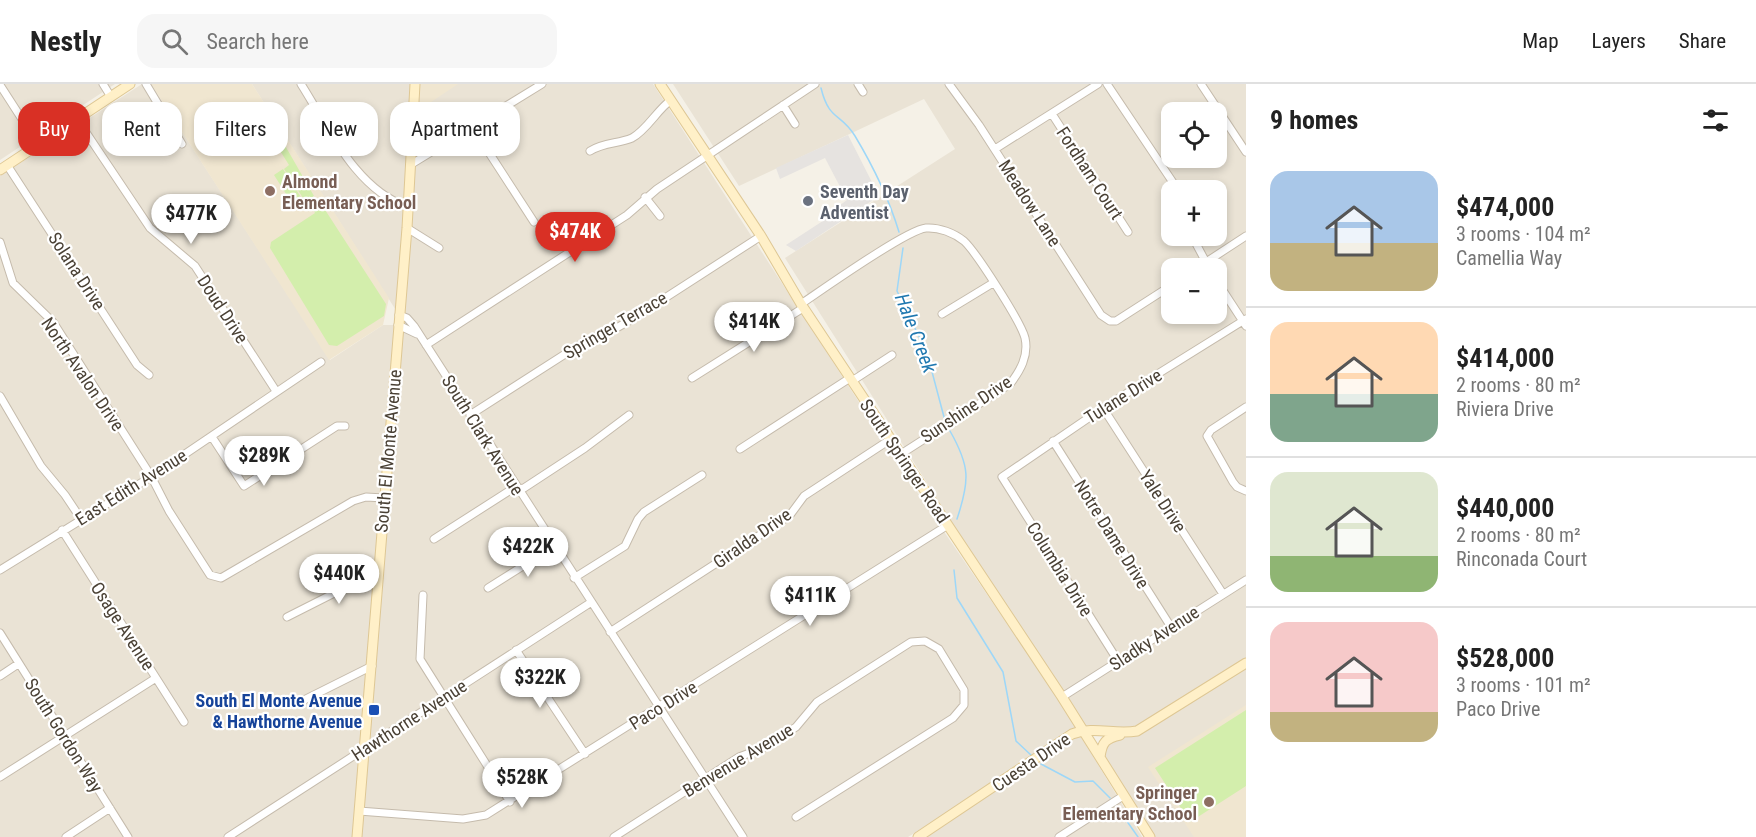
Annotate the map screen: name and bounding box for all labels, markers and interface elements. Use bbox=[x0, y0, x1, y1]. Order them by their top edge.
search box bbox=[137, 14, 557, 68]
text: Nestly bbox=[30, 25, 101, 58]
icon: search bbox=[158, 25, 191, 58]
text: Search here bbox=[206, 29, 309, 54]
text: Map bbox=[1522, 29, 1559, 53]
text: Layers bbox=[1592, 29, 1646, 53]
text: Share bbox=[1679, 29, 1726, 53]
chip: Buy bbox=[18, 102, 90, 156]
chip: Rent bbox=[102, 102, 182, 156]
chip: Filters bbox=[194, 102, 288, 156]
chip: New bbox=[300, 102, 378, 156]
chip: Apartment bbox=[390, 102, 520, 156]
map controls bbox=[1161, 102, 1227, 324]
button: locate bbox=[1161, 102, 1227, 168]
icon: filters bbox=[1699, 104, 1732, 137]
text: 9 homes bbox=[1270, 105, 1358, 135]
street label: Fordham Court bbox=[1052, 123, 1128, 223]
street label: Meadow Lane bbox=[994, 156, 1066, 250]
place label: Almond Elementary School bbox=[282, 171, 416, 213]
button: + bbox=[1161, 180, 1227, 246]
place label: Seventh Day Adventist bbox=[820, 181, 909, 223]
marker: Almond Elementary School bbox=[263, 184, 277, 198]
text: $474,000 bbox=[1456, 192, 1554, 222]
pin: $477K bbox=[149, 194, 233, 245]
marker: Seventh Day Adventist bbox=[801, 194, 815, 208]
icon: home bbox=[1318, 195, 1390, 267]
text: $477K bbox=[165, 201, 217, 225]
pin: $474K bbox=[533, 212, 617, 263]
text: $474K bbox=[549, 219, 601, 243]
text: 3 rooms · 104 m² bbox=[1456, 222, 1591, 246]
street label: Solana Drive bbox=[44, 228, 110, 314]
text: Camellia Way bbox=[1456, 246, 1562, 270]
button: − bbox=[1161, 258, 1227, 324]
street label: Doud Drive bbox=[193, 271, 253, 347]
street label: Springer Terrace bbox=[559, 287, 671, 363]
water label: Hale Creek bbox=[890, 290, 943, 377]
pin: $414K bbox=[712, 302, 796, 353]
text: $414K bbox=[728, 309, 780, 333]
street label: North Avalon Drive bbox=[37, 313, 129, 435]
text: $414,000 bbox=[1456, 343, 1554, 373]
icon: home bbox=[1318, 346, 1390, 418]
street label: Tulane Drive bbox=[1080, 364, 1166, 428]
street label: South El Monte Avenue bbox=[370, 369, 406, 533]
street label: South Clark Avenue bbox=[438, 371, 528, 499]
street label: Sunshine Drive bbox=[917, 371, 1015, 447]
text: 2 rooms · 80 m² bbox=[1456, 373, 1581, 397]
street label: South Springer Road bbox=[856, 395, 954, 527]
text: Riviera Drive bbox=[1456, 397, 1554, 421]
pin: $289K bbox=[222, 436, 306, 487]
text: $289K bbox=[238, 443, 290, 467]
street label: East Edith Avenue bbox=[72, 444, 190, 530]
street label: Yale Drive bbox=[1135, 466, 1191, 536]
street label: Notre Dame Drive bbox=[1070, 476, 1154, 592]
text: $440,000 bbox=[1456, 493, 1554, 523]
icon: home bbox=[1318, 496, 1390, 568]
street label: Giralda Drive bbox=[709, 504, 795, 572]
street label: Columbia Drive bbox=[1023, 518, 1097, 620]
text: 2 rooms · 80 m² bbox=[1456, 523, 1581, 547]
pin: $422K bbox=[486, 527, 570, 578]
text: $422K bbox=[502, 534, 554, 558]
text: Rinconada Court bbox=[1456, 547, 1587, 571]
pin: $440K bbox=[297, 554, 381, 605]
text: $440K bbox=[313, 561, 365, 585]
pin: $411K bbox=[768, 576, 852, 627]
street label: Osage Avenue bbox=[87, 578, 159, 674]
text: $411K bbox=[784, 583, 836, 607]
street label: Sladky Avenue bbox=[1105, 601, 1203, 675]
text: $528,000 bbox=[1456, 643, 1554, 673]
icon: home bbox=[1318, 646, 1390, 718]
pin: $322K bbox=[498, 658, 582, 709]
text: $322K bbox=[514, 665, 566, 689]
text: 3 rooms · 101 m² bbox=[1456, 673, 1591, 697]
street label: South Gordon Way bbox=[21, 674, 108, 796]
street label: Hawthorne Avenue bbox=[347, 675, 471, 765]
street label: Paco Drive bbox=[625, 676, 701, 734]
place label: South El Monte Avenue & Hawthorne Avenue bbox=[195, 690, 362, 732]
text: Paco Drive bbox=[1456, 697, 1540, 721]
marker: South El Monte Avenue & Hawthorne Avenue bbox=[367, 703, 381, 717]
street label: Benvenue Avenue bbox=[679, 719, 797, 801]
street label: Cuesta Drive bbox=[988, 728, 1074, 796]
pin: $528K bbox=[480, 758, 564, 809]
text: $528K bbox=[496, 765, 548, 789]
place label: Springer Elementary School bbox=[1063, 782, 1197, 824]
marker: Springer Elementary School bbox=[1202, 795, 1216, 809]

